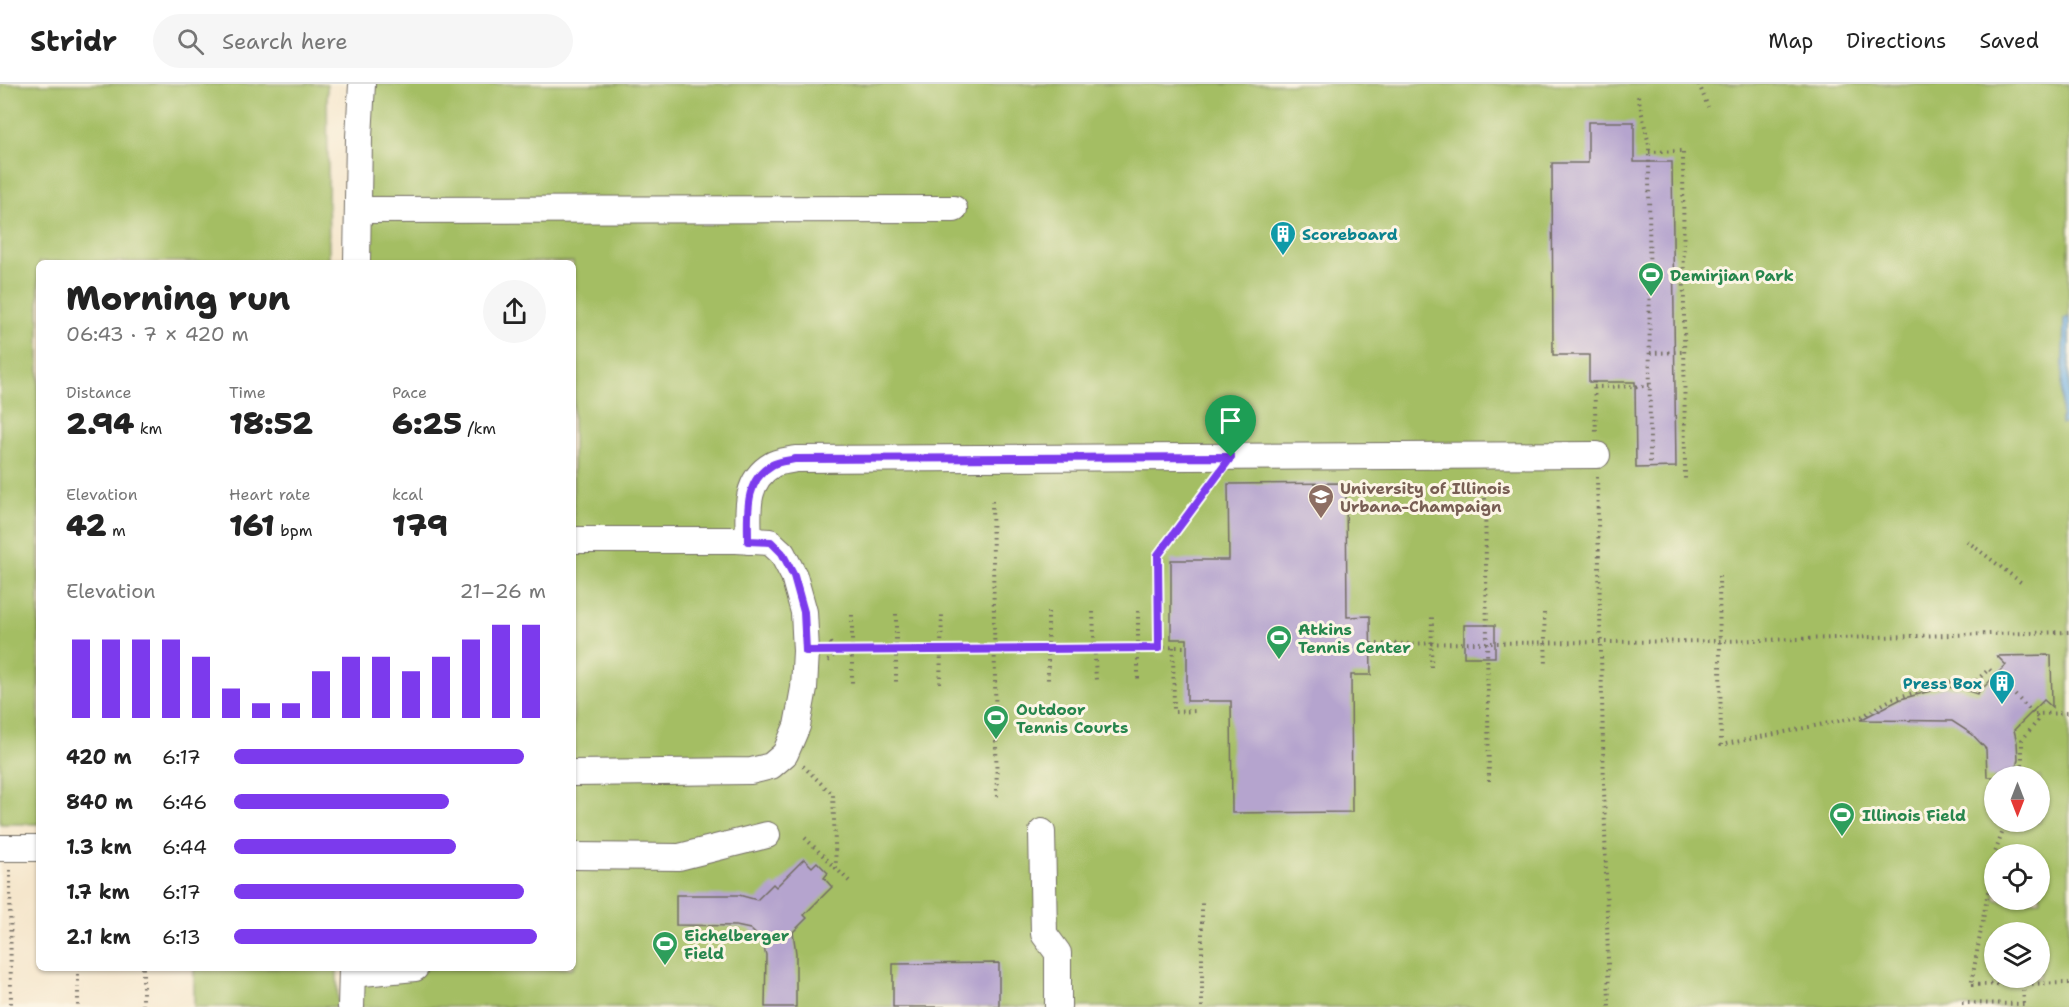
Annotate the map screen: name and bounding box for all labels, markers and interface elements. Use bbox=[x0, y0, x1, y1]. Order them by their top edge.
search box bbox=[153, 14, 573, 68]
text: Stridr bbox=[30, 22, 117, 60]
icon: search bbox=[174, 25, 207, 58]
text: Search here bbox=[222, 27, 348, 56]
text: Map bbox=[1768, 27, 1813, 55]
text: Directions bbox=[1846, 27, 1946, 55]
text: Saved bbox=[1979, 27, 2039, 55]
building icon: Scoreboard bbox=[1268, 219, 1298, 257]
place label: Scoreboard bbox=[1302, 224, 1398, 245]
sports icon: Demirjian Park bbox=[1636, 260, 1666, 298]
place label: Demirjian Park bbox=[1670, 265, 1794, 286]
text: Morning run bbox=[66, 276, 290, 321]
button: share bbox=[483, 280, 546, 343]
text: 06:43 · 7 × 420 m bbox=[66, 321, 249, 347]
text: Distance bbox=[66, 382, 132, 403]
text: Time bbox=[229, 382, 266, 403]
text: Pace bbox=[392, 382, 427, 403]
pin bbox=[1205, 395, 1256, 457]
text: 2.94 bbox=[66, 403, 134, 444]
text: 18:52 bbox=[229, 403, 313, 444]
text: 6:25 bbox=[392, 403, 462, 444]
icon: arrive bbox=[1214, 404, 1247, 437]
text: km bbox=[134, 418, 162, 439]
text: /km bbox=[462, 418, 496, 439]
place label: University of Illinois Urbana-Champaign bbox=[1340, 478, 1510, 517]
school or university icon: University of Illinois Urbana-Champaign bbox=[1306, 482, 1336, 520]
text: Elevation bbox=[66, 484, 138, 505]
text: Heart rate bbox=[229, 484, 311, 505]
text: kcal bbox=[392, 484, 423, 505]
text: 42 bbox=[66, 505, 107, 546]
text: 161 bbox=[229, 505, 275, 546]
text: 179 bbox=[392, 505, 448, 546]
text: m bbox=[107, 520, 126, 541]
text: bpm bbox=[275, 520, 313, 541]
text: Elevation bbox=[66, 578, 156, 604]
text: 21–26 m bbox=[459, 578, 546, 604]
place label: Atkins Tennis Center bbox=[1298, 619, 1411, 658]
sports icon: Atkins Tennis Center bbox=[1264, 623, 1294, 661]
building icon: Press Box bbox=[1987, 668, 2017, 706]
place label: Press Box bbox=[1903, 673, 1982, 694]
place label: Outdoor Tennis Courts bbox=[1016, 699, 1128, 738]
sports icon: Outdoor Tennis Courts bbox=[981, 703, 1011, 741]
text: 420 m bbox=[66, 744, 132, 770]
text: 6:17 bbox=[162, 744, 201, 770]
north arrow bbox=[1984, 766, 2050, 832]
map controls bbox=[1984, 766, 2050, 988]
text: 840 m bbox=[66, 789, 133, 815]
text: 6:46 bbox=[162, 789, 207, 815]
sports icon: Illinois Field bbox=[1827, 800, 1857, 838]
place label: Illinois Field bbox=[1862, 805, 1966, 826]
text: 1.3 km bbox=[66, 834, 132, 860]
text: 6:44 bbox=[162, 834, 207, 860]
button: locate bbox=[1984, 844, 2050, 910]
text: 1.7 km bbox=[66, 879, 130, 905]
text: 6:17 bbox=[162, 879, 201, 905]
button: layers bbox=[1984, 922, 2050, 988]
text: 2.1 km bbox=[66, 924, 131, 950]
text: 6:13 bbox=[162, 924, 201, 950]
place label: Eichelberger Field bbox=[684, 925, 790, 964]
sports icon: Eichelberger Field bbox=[650, 929, 680, 967]

